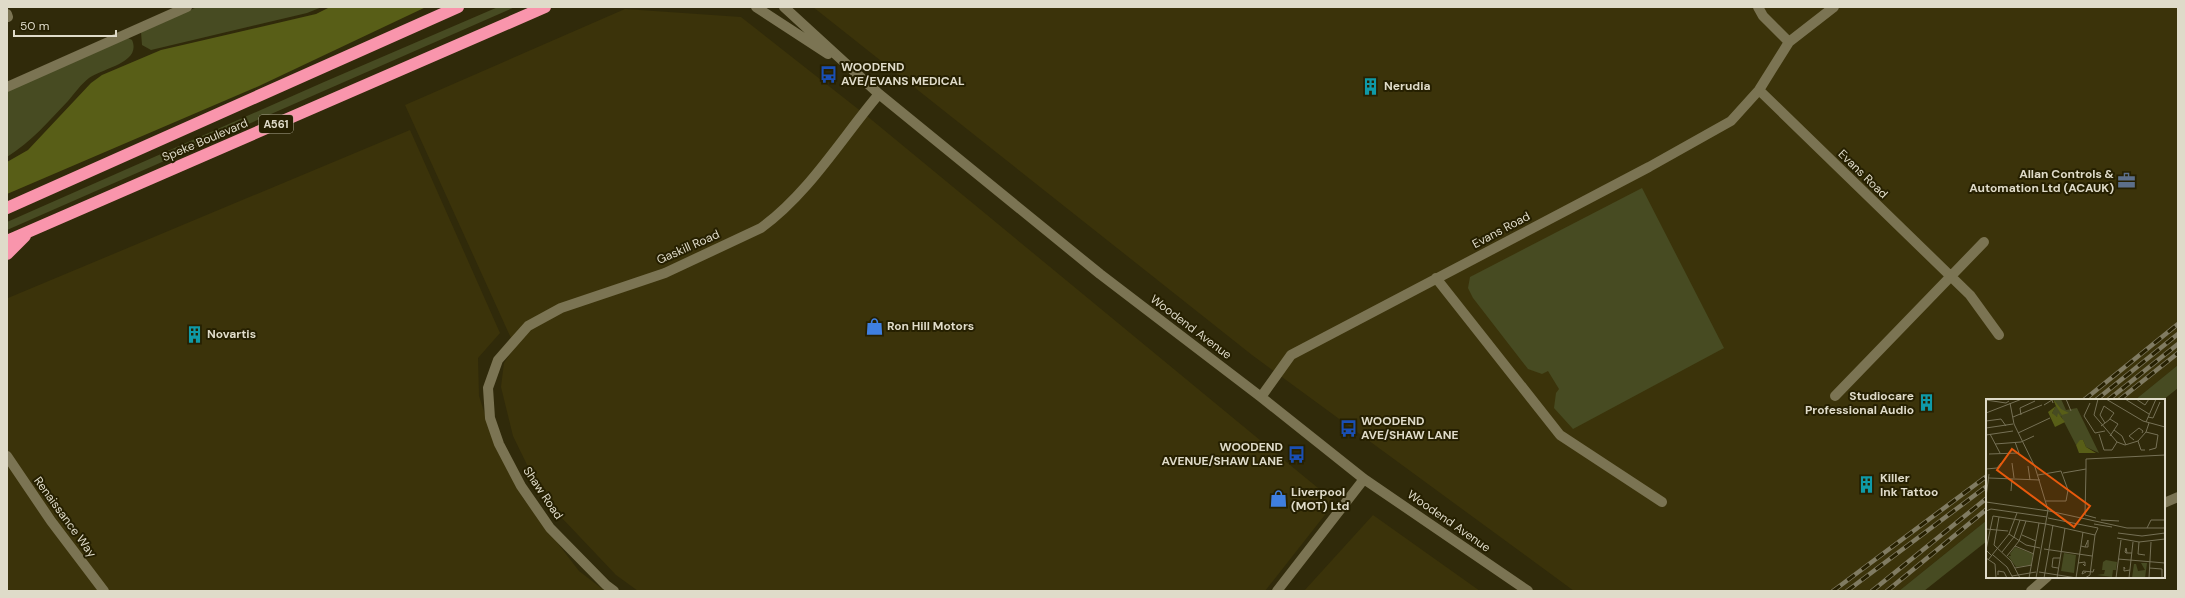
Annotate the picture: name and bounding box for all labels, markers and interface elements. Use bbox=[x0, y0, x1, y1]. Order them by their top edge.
scale bar bbox=[14, 12, 116, 38]
text: 50 m bbox=[20, 18, 49, 34]
place label: WOODEND AVE/EVANS MEDICAL bbox=[841, 59, 965, 89]
bus stop icon: WOODEND AVE/EVANS MEDICAL bbox=[818, 64, 838, 84]
building icon: Nerudia bbox=[1361, 76, 1381, 96]
place label: Nerudia bbox=[1384, 78, 1430, 94]
street label: Speke Boulevard bbox=[160, 115, 250, 165]
road number: A561 bbox=[259, 115, 293, 133]
street label: Evans Road bbox=[1835, 146, 1891, 202]
place label: Allan Controls & Automation Ltd (ACAUK) bbox=[1969, 166, 2115, 196]
office icon: Allan Controls & Automation Ltd (ACAUK) bbox=[2117, 171, 2137, 191]
street label: Evans Road bbox=[1469, 208, 1533, 252]
street label: Gaskill Road bbox=[654, 226, 722, 268]
street label: Woodend Avenue bbox=[1147, 291, 1235, 363]
shop icon: Ron Hill Motors bbox=[864, 316, 884, 336]
place label: Ron Hill Motors bbox=[887, 318, 974, 334]
building icon: Novartis bbox=[184, 324, 204, 344]
place label: Novartis bbox=[207, 326, 256, 342]
place label: Studiocare Professional Audio bbox=[1805, 388, 1914, 418]
building icon: Studiocare Professional Audio bbox=[1917, 393, 1937, 413]
inset map bbox=[1986, 399, 2165, 578]
place label: WOODEND AVE/SHAW LANE bbox=[1361, 413, 1459, 443]
bus stop icon: WOODEND AVE/SHAW LANE bbox=[1338, 418, 1358, 438]
place label: WOODEND AVENUE/SHAW LANE bbox=[1162, 439, 1283, 469]
bus stop icon: WOODEND AVENUE/SHAW LANE bbox=[1286, 444, 1306, 464]
street label: Shaw Road bbox=[519, 463, 567, 523]
place label: Killer Ink Tattoo bbox=[1880, 470, 1938, 500]
street label: Renaissance Way bbox=[30, 473, 100, 561]
building icon: Killer Ink Tattoo bbox=[1857, 475, 1877, 495]
place label: Liverpool (MOT) Ltd bbox=[1291, 484, 1350, 514]
street label: Woodend Avenue bbox=[1404, 486, 1494, 556]
shop icon: Liverpool (MOT) Ltd bbox=[1268, 489, 1288, 509]

